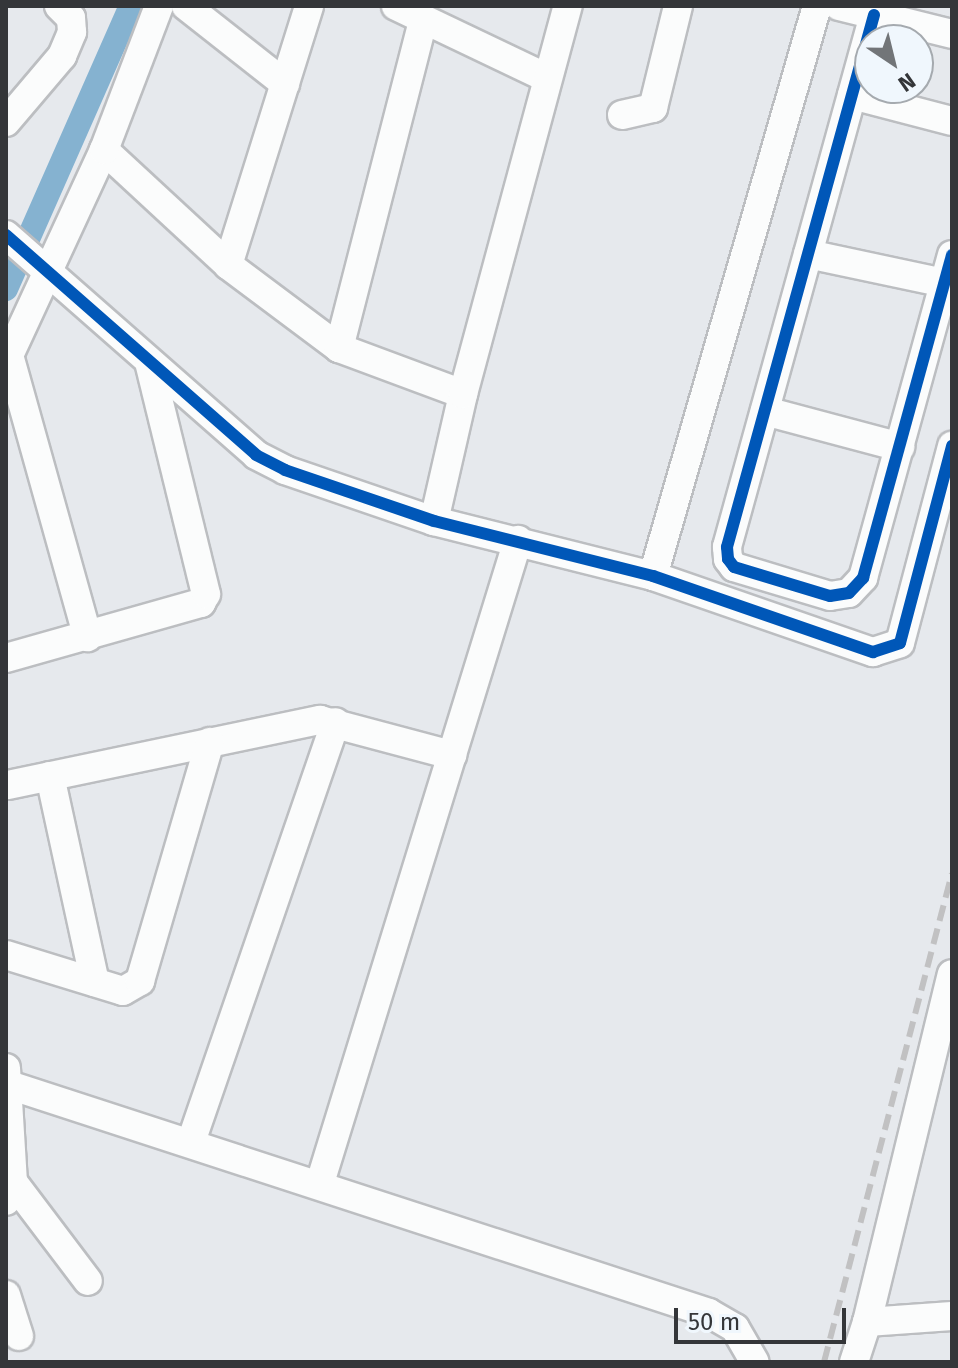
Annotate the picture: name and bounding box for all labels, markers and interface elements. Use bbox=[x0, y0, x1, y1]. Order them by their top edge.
north arrow bbox=[854, 24, 934, 104]
text: N bbox=[893, 67, 921, 98]
scale bar bbox=[678, 1292, 850, 1342]
text: 50 m bbox=[688, 1308, 740, 1336]

